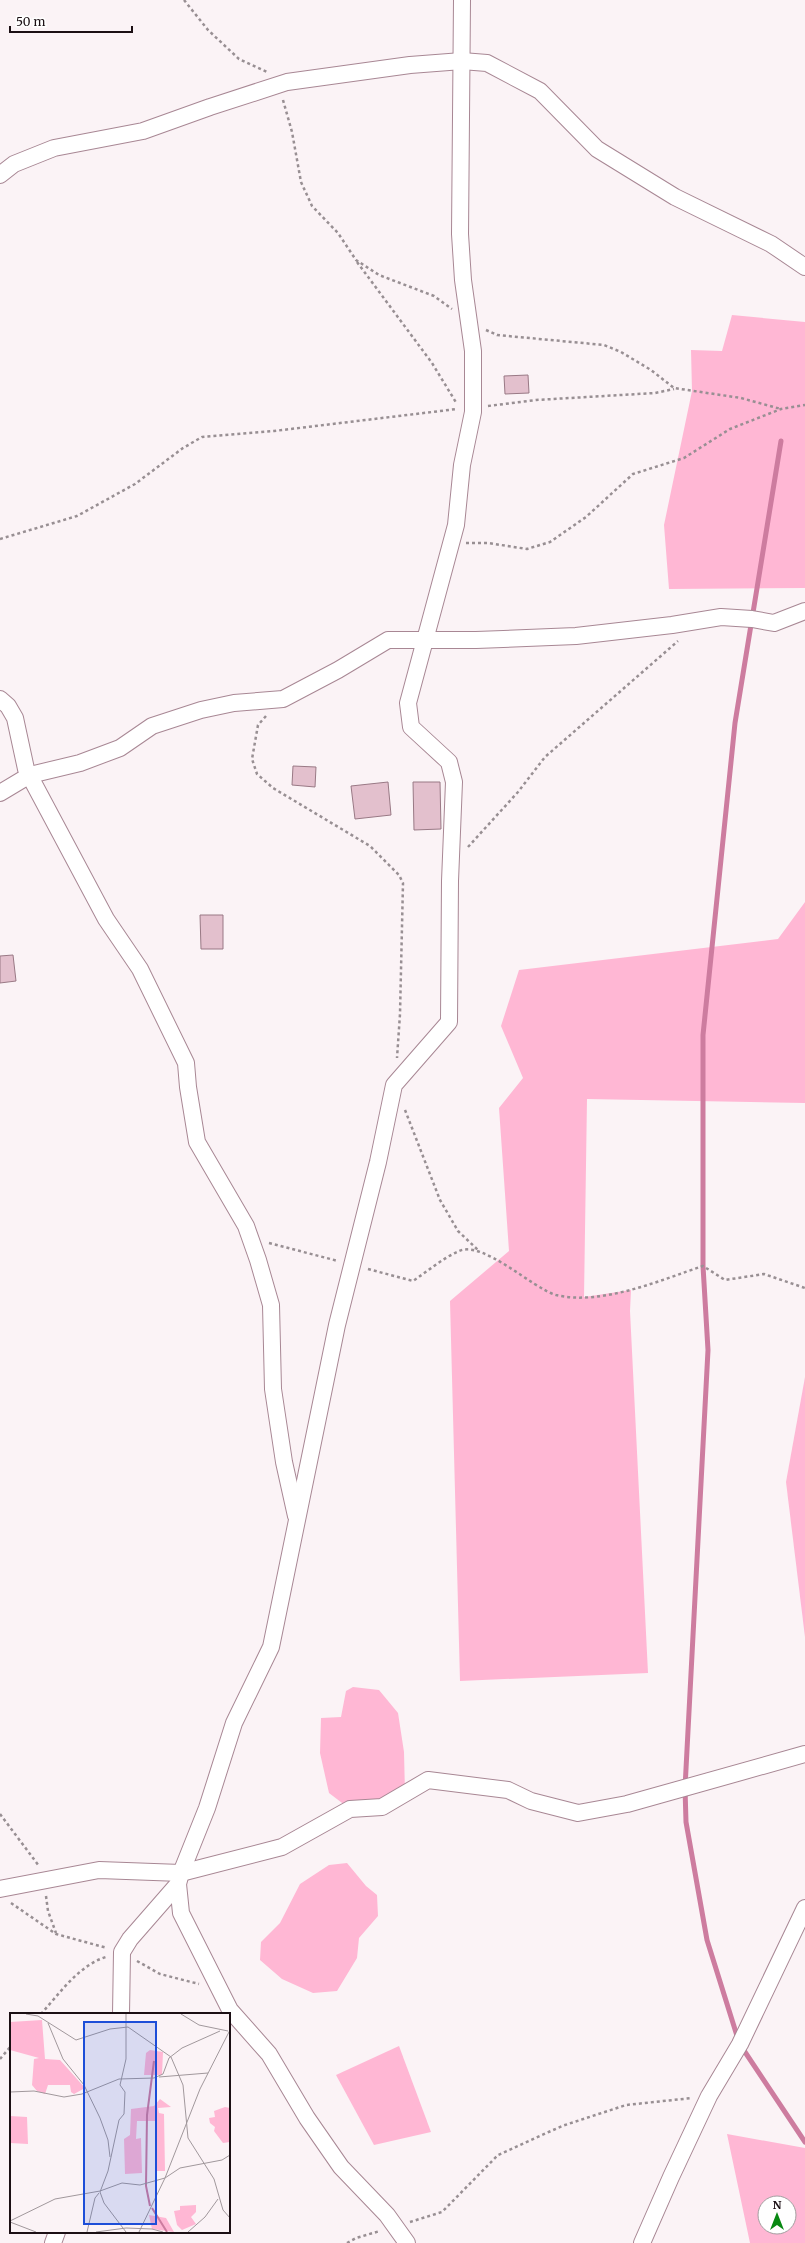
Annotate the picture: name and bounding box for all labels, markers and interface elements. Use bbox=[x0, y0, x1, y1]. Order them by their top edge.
scale bar bbox=[10, 8, 132, 34]
text: 50 m bbox=[16, 14, 45, 29]
inset map bbox=[10, 2013, 230, 2233]
north arrow bbox=[757, 2195, 797, 2235]
text: N bbox=[773, 2198, 782, 2212]

